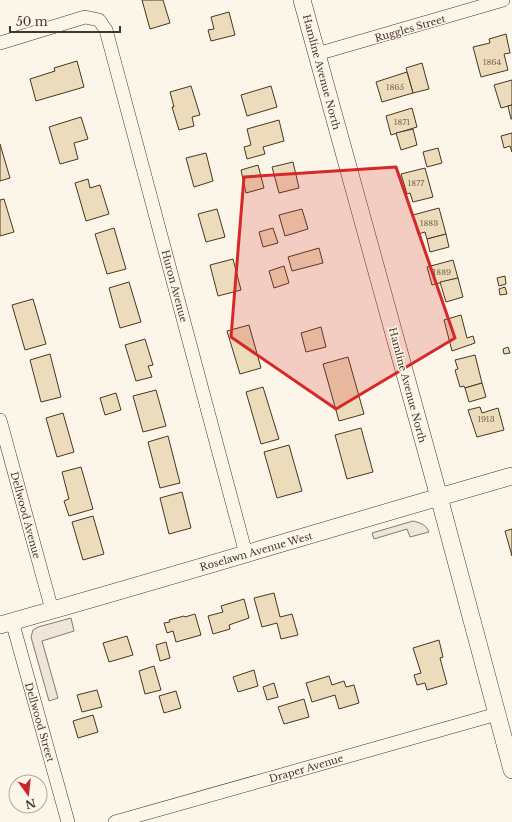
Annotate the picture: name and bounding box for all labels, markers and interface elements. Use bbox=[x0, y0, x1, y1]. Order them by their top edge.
scale bar bbox=[10, 8, 120, 34]
street label: Ruggles Street bbox=[373, 12, 447, 45]
street label: Hamline Avenue North bbox=[300, 13, 343, 131]
text: 50 m bbox=[16, 14, 48, 29]
house number: 1864 bbox=[483, 57, 501, 67]
house number: 1865 bbox=[386, 82, 405, 92]
house number: 1871 bbox=[394, 117, 410, 127]
house number: 1877 bbox=[408, 178, 425, 188]
house number: 1883 bbox=[420, 218, 438, 228]
street label: Huron Avenue bbox=[159, 249, 190, 324]
house number: 1889 bbox=[433, 267, 451, 277]
street label: Hamline Avenue North bbox=[386, 326, 429, 444]
house number: 1913 bbox=[477, 414, 495, 424]
street label: Dellwood Avenue bbox=[8, 470, 43, 560]
street label: Roselawn Avenue West bbox=[198, 529, 314, 574]
street label: Dellwood Street bbox=[22, 681, 57, 764]
street label: Draper Avenue bbox=[267, 752, 345, 785]
north arrow bbox=[8, 774, 48, 814]
text: N bbox=[23, 796, 37, 812]

